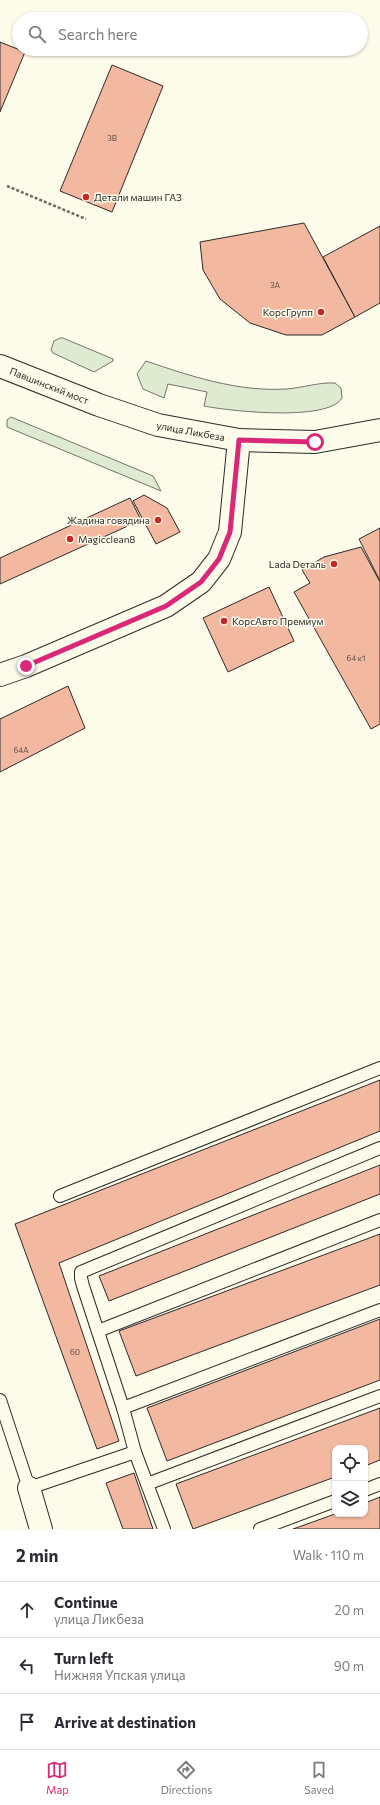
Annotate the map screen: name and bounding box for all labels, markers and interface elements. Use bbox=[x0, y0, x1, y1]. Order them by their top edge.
search box bbox=[12, 12, 368, 56]
icon: search bbox=[26, 23, 48, 45]
text: Search here bbox=[58, 25, 137, 43]
house number: 3В bbox=[107, 133, 117, 143]
place label: Детали машин ГАЗ bbox=[94, 191, 182, 203]
marker: Детали машин ГАЗ bbox=[81, 192, 91, 202]
house number: 3А bbox=[270, 280, 280, 290]
place label: КорсГрупп bbox=[263, 306, 313, 318]
marker: КорсГрупп bbox=[316, 307, 326, 317]
street label: Павшинский мост bbox=[8, 364, 91, 407]
street label: улица Ликбеза bbox=[156, 419, 226, 443]
route start bbox=[306, 433, 324, 451]
place label: Жадина говядина bbox=[67, 514, 150, 526]
marker: Жадина говядина bbox=[153, 515, 163, 525]
place label: Magicclean8 bbox=[78, 533, 135, 545]
marker: Magicclean8 bbox=[65, 534, 75, 544]
place label: Lada Dеталь bbox=[269, 558, 326, 570]
marker: Lada Dеталь bbox=[329, 559, 339, 569]
place label: КорсАвто Премиум bbox=[232, 615, 324, 627]
marker: КорсАвто Премиум bbox=[219, 616, 229, 626]
house number: 64 к1 bbox=[347, 653, 365, 663]
route end bbox=[17, 657, 35, 675]
house number: 64А bbox=[13, 745, 29, 755]
house number: 60 bbox=[70, 1347, 80, 1357]
map controls bbox=[332, 1445, 368, 1517]
button: locate bbox=[332, 1445, 368, 1481]
button: layers bbox=[332, 1481, 368, 1517]
text: 2 min bbox=[16, 1545, 58, 1566]
text: Walk · 110 m bbox=[293, 1547, 364, 1563]
text: Continue bbox=[54, 1593, 118, 1611]
icon: ahead bbox=[16, 1599, 38, 1621]
text: 20 m bbox=[335, 1602, 364, 1618]
text: улица Ликбеза bbox=[54, 1611, 144, 1627]
text: Turn left bbox=[54, 1649, 113, 1667]
icon: left bbox=[16, 1655, 38, 1677]
text: 90 m bbox=[334, 1658, 364, 1674]
text: Нижняя Упская улица bbox=[54, 1667, 185, 1683]
icon: arrive bbox=[16, 1711, 38, 1733]
text: Arrive at destination bbox=[54, 1713, 196, 1731]
tab: Map bbox=[46, 1759, 69, 1796]
tab: Directions bbox=[161, 1759, 212, 1796]
tab: Saved bbox=[304, 1759, 334, 1796]

